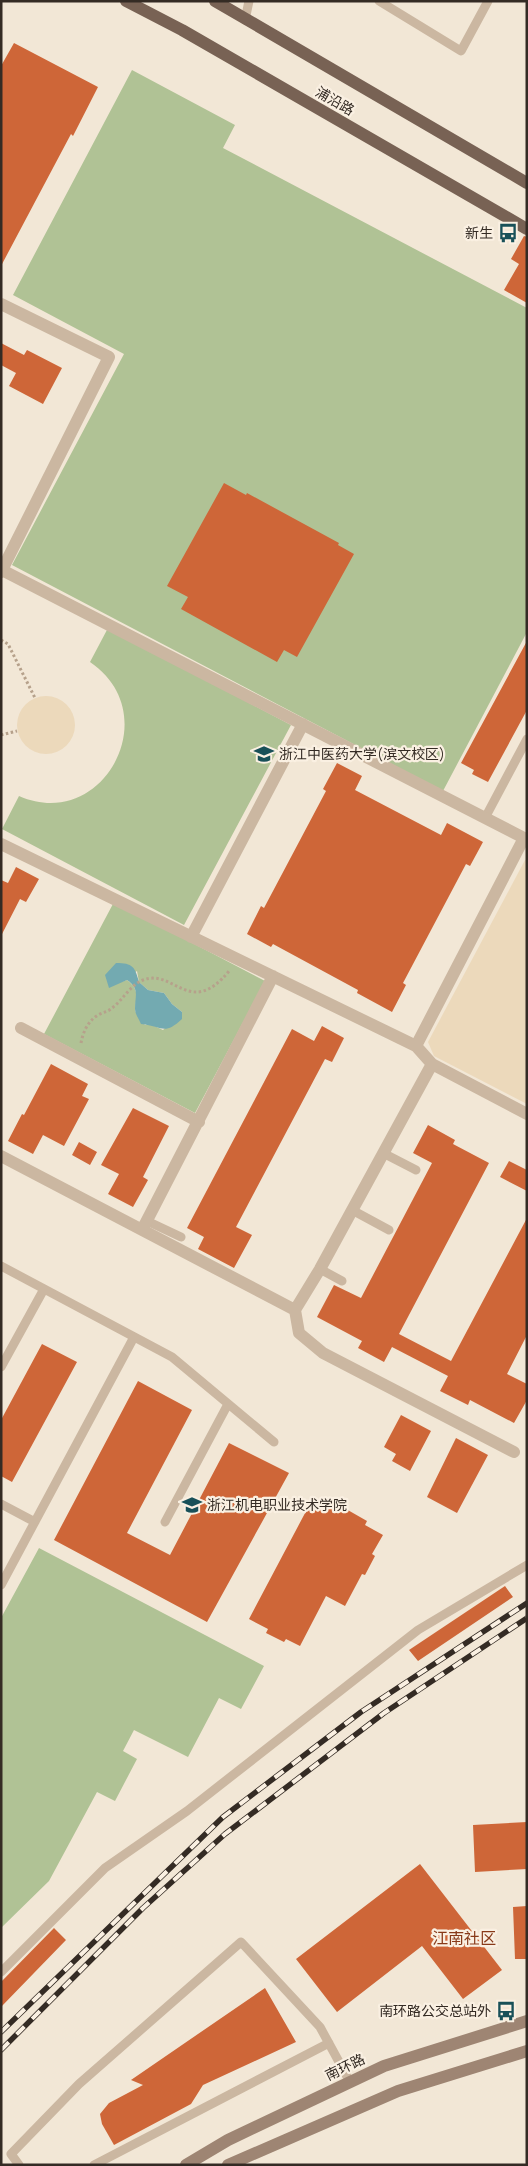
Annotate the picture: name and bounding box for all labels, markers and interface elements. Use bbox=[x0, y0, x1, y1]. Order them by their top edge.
street label: 浦沿路 bbox=[312, 82, 358, 119]
bus stop icon: 新生 bbox=[497, 222, 519, 244]
place label: 新生 bbox=[465, 223, 493, 242]
school or university icon: 浙江中医药大学(滨文校区) bbox=[253, 743, 275, 765]
place label: 浙江中医药大学(滨文校区) bbox=[279, 744, 445, 763]
school or university icon: 浙江机电职业技术学院 bbox=[181, 1494, 203, 1516]
place label: 浙江机电职业技术学院 bbox=[207, 1495, 347, 1514]
district label: 江南社区 bbox=[432, 1927, 496, 1949]
bus stop icon: 南环路公交总站外 bbox=[495, 2000, 517, 2022]
place label: 南环路公交总站外 bbox=[379, 2001, 491, 2020]
street label: 南环路 bbox=[322, 2049, 368, 2084]

